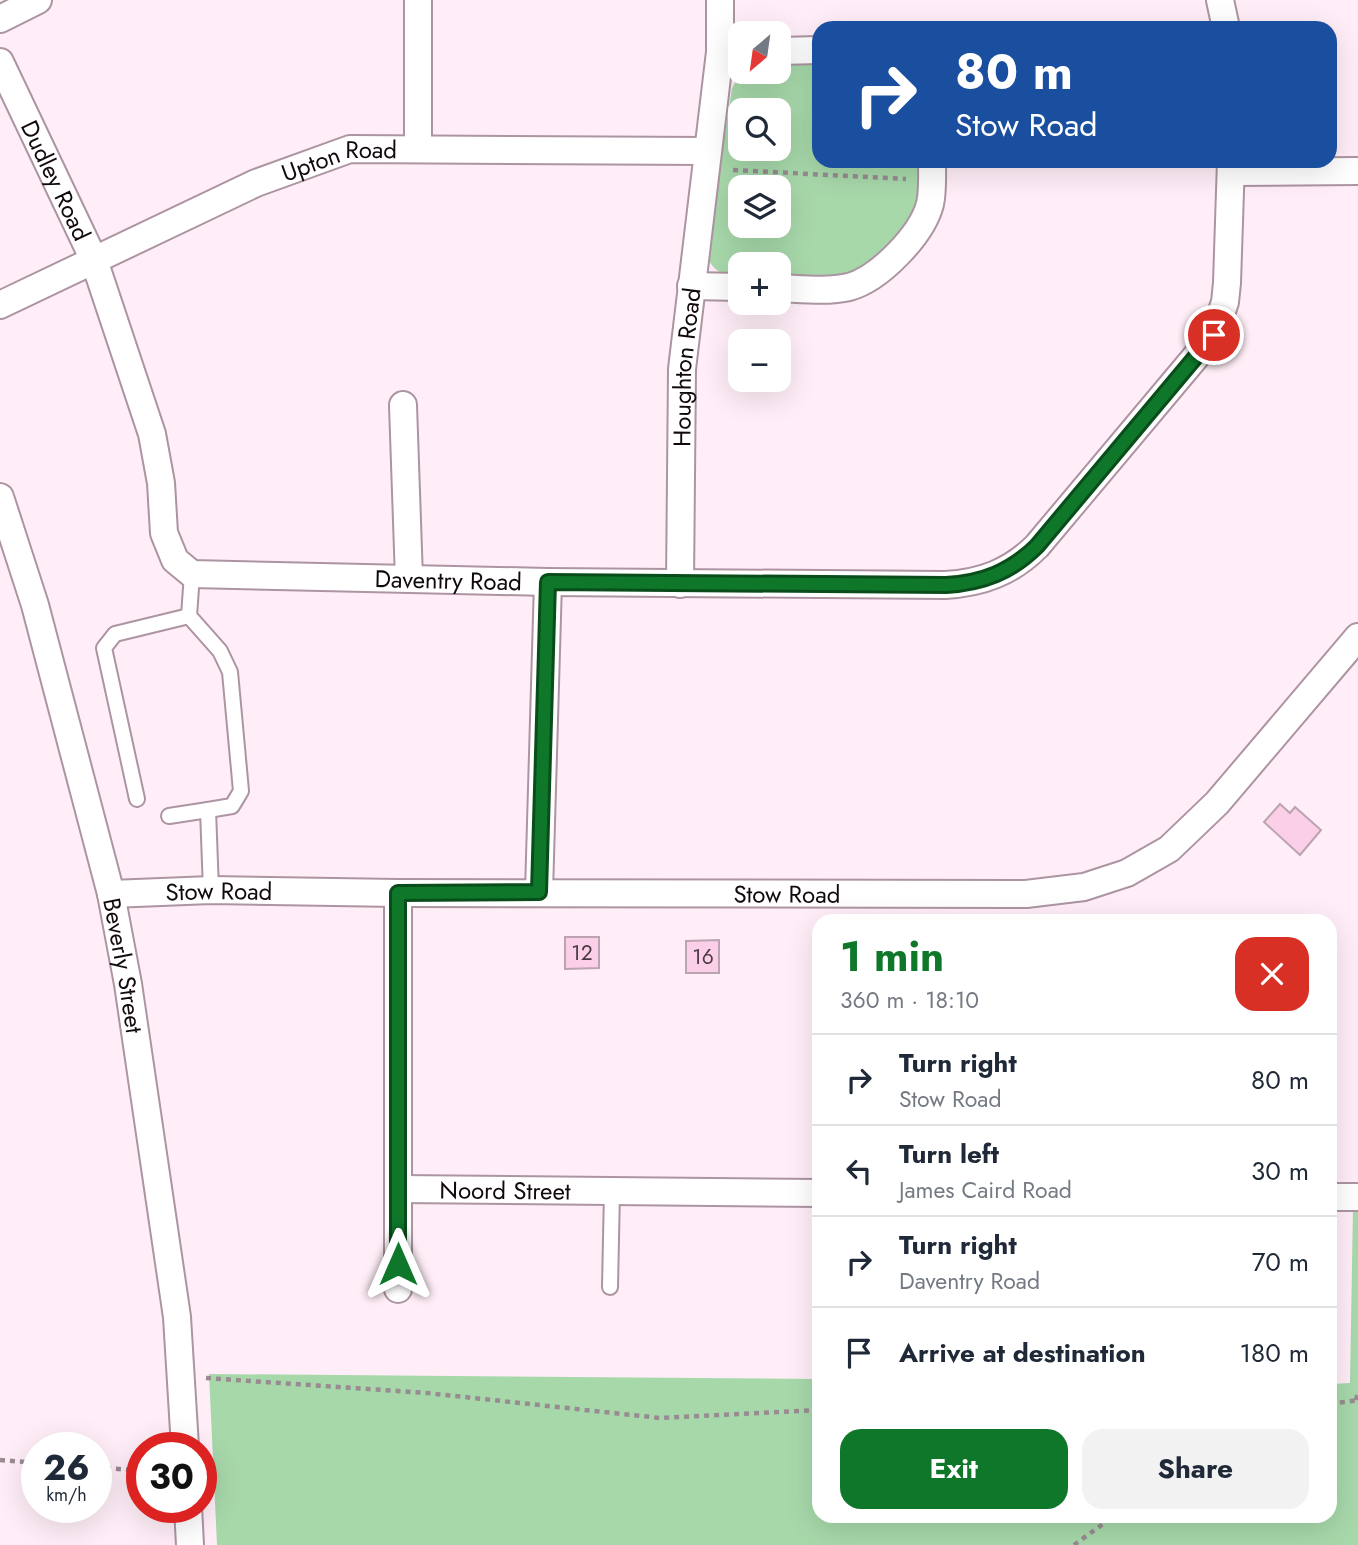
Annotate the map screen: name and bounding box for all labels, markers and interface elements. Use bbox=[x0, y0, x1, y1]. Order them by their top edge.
north arrow bbox=[728, 21, 791, 84]
map controls bbox=[728, 21, 791, 392]
text: 80 m bbox=[955, 37, 1073, 107]
icon: right bbox=[840, 49, 931, 140]
button: search bbox=[728, 98, 791, 161]
text: Stow Road bbox=[955, 102, 1098, 148]
street label: Dudley Road bbox=[13, 114, 100, 246]
street label: Upton Road bbox=[276, 131, 397, 190]
button: layers bbox=[728, 175, 791, 238]
button: + bbox=[728, 252, 791, 315]
street label: Houghton Road bbox=[664, 286, 709, 447]
pin bbox=[1184, 305, 1244, 365]
icon: arrive bbox=[1195, 316, 1233, 354]
button: − bbox=[728, 329, 791, 392]
street label: Daventry Road bbox=[374, 561, 522, 599]
street label: Stow Road bbox=[165, 872, 273, 909]
street label: Stow Road bbox=[733, 876, 840, 911]
street label: Beverly Street bbox=[95, 895, 153, 1036]
text: 1 min bbox=[840, 926, 944, 987]
button: close bbox=[1235, 937, 1309, 1011]
house number: 12 bbox=[571, 938, 593, 968]
house number: 16 bbox=[692, 942, 714, 972]
text: 360 m · 18:10 bbox=[840, 983, 979, 1017]
text: Turn right bbox=[899, 1044, 1017, 1082]
icon: right bbox=[840, 1061, 878, 1099]
text: 80 m bbox=[1251, 1061, 1309, 1099]
text: Stow Road bbox=[899, 1082, 1002, 1116]
text: Turn left bbox=[899, 1135, 999, 1173]
icon: left bbox=[840, 1152, 878, 1190]
text: 30 m bbox=[1251, 1152, 1309, 1190]
street label: Noord Street bbox=[439, 1172, 571, 1208]
text: James Caird Road bbox=[899, 1173, 1072, 1207]
text: Turn right bbox=[899, 1226, 1017, 1264]
position arrow bbox=[361, 1227, 435, 1301]
icon: right bbox=[840, 1243, 878, 1281]
text: 70 m bbox=[1252, 1243, 1309, 1281]
text: Daventry Road bbox=[899, 1264, 1040, 1298]
icon: arrive bbox=[840, 1334, 878, 1372]
text: Arrive at destination bbox=[899, 1334, 1146, 1372]
text: 180 m bbox=[1239, 1334, 1309, 1372]
button: Exit bbox=[840, 1429, 1068, 1509]
button: Share bbox=[1082, 1429, 1309, 1509]
speed limit sign: 30 bbox=[126, 1432, 217, 1523]
text: 26 bbox=[43, 1443, 90, 1493]
text: km/h bbox=[46, 1482, 87, 1508]

